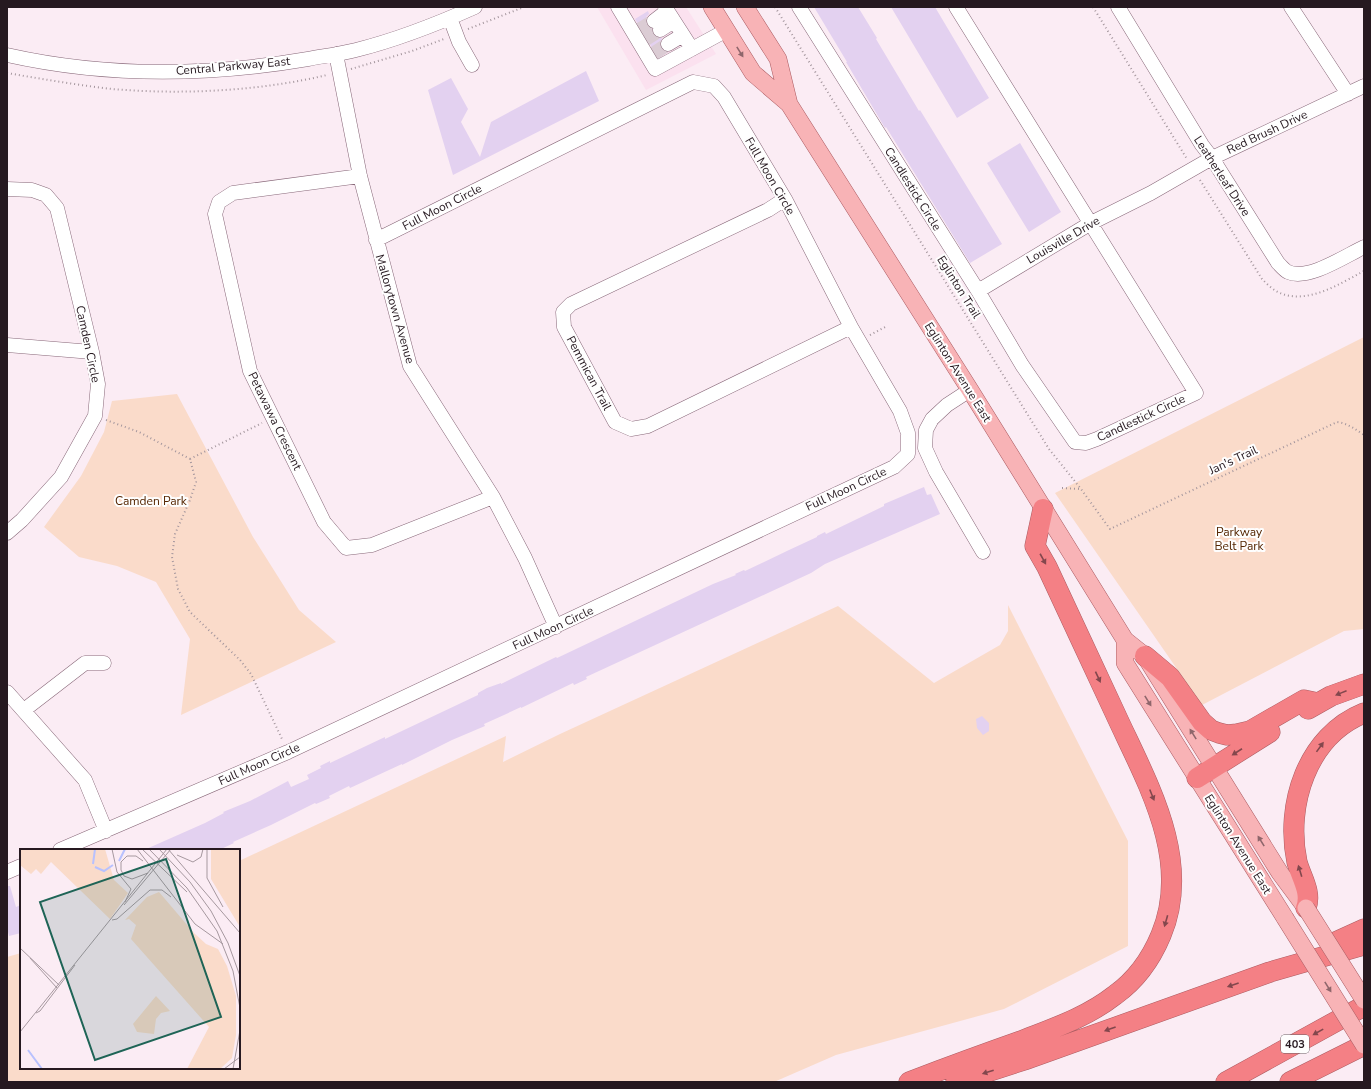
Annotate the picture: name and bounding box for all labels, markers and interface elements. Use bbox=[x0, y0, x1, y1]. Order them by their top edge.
one-way arrow bbox=[737, 46, 744, 58]
street label: Central Parkway East bbox=[175, 53, 292, 79]
street label: Red Brush Drive bbox=[1224, 106, 1310, 158]
street label: Leatherleaf Drive bbox=[1190, 133, 1254, 219]
street label: Full Moon Circle bbox=[741, 134, 799, 218]
street label: Candlestick Circle bbox=[881, 144, 945, 234]
street label: Full Moon Circle bbox=[399, 180, 485, 234]
street label: Louisville Drive bbox=[1023, 213, 1103, 267]
street label: Mallorytown Avenue bbox=[372, 253, 418, 365]
street label: Eglinton Trail bbox=[933, 253, 985, 322]
street label: Camden Circle bbox=[72, 304, 104, 384]
street label: Eglinton Avenue East bbox=[921, 319, 996, 426]
street label: Pemmican Trail bbox=[563, 333, 616, 413]
street label: Petawawa Crescent bbox=[244, 369, 306, 473]
street label: Candlestick Circle bbox=[1094, 391, 1188, 445]
street label: Jan's Trail bbox=[1205, 442, 1260, 479]
street label: Full Moon Circle bbox=[803, 463, 889, 515]
park label: Camden Park bbox=[115, 493, 188, 509]
park label: Parkway Belt Park bbox=[1214, 524, 1265, 554]
one-way arrow bbox=[1039, 553, 1046, 565]
street label: Full Moon Circle bbox=[510, 602, 596, 654]
one-way arrow bbox=[1095, 671, 1101, 682]
one-way arrow bbox=[1334, 690, 1346, 696]
one-way arrow bbox=[1145, 695, 1152, 706]
one-way arrow bbox=[1190, 728, 1197, 740]
street label: Full Moon Circle bbox=[216, 739, 302, 789]
one-way arrow bbox=[1316, 742, 1324, 752]
one-way arrow bbox=[1231, 749, 1243, 756]
one-way arrow bbox=[1149, 790, 1155, 802]
street label: Eglinton Avenue East bbox=[1201, 791, 1276, 898]
one-way arrow bbox=[1257, 835, 1264, 847]
inset map bbox=[20, 849, 240, 1069]
one-way arrow bbox=[1297, 865, 1303, 877]
one-way arrow bbox=[1163, 916, 1169, 928]
one-way arrow bbox=[1324, 981, 1331, 993]
one-way arrow bbox=[1226, 982, 1238, 988]
one-way arrow bbox=[1104, 1026, 1116, 1032]
one-way arrow bbox=[1312, 1029, 1323, 1035]
road number: 403 bbox=[1281, 1035, 1309, 1053]
one-way arrow bbox=[981, 1069, 993, 1075]

